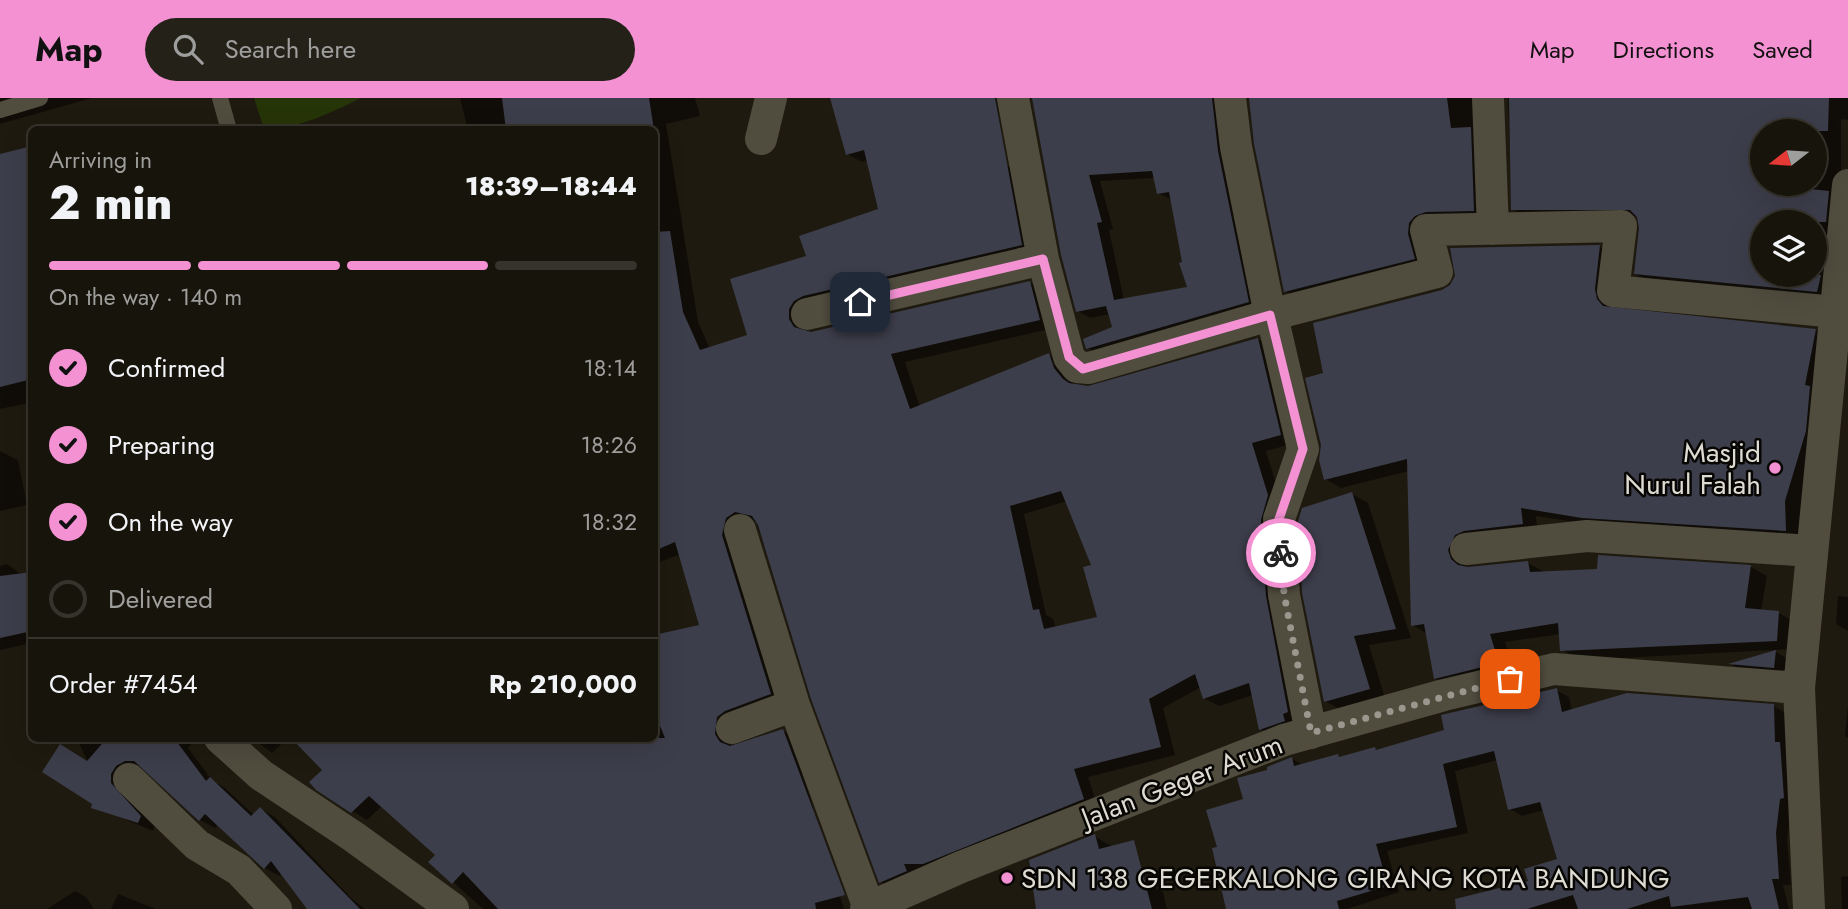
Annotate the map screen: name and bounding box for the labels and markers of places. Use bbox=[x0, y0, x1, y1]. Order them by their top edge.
pin bbox=[830, 272, 890, 332]
place label: Masjid Nurul Falah bbox=[1624, 432, 1761, 505]
marker: Masjid Nurul Falah bbox=[1767, 460, 1783, 476]
pin bbox=[1480, 649, 1540, 709]
place label: SDN 138 GEGERKALONG GIRANG KOTA BANDUNG bbox=[1021, 858, 1670, 899]
marker: SDN 138 GEGERKALONG GIRANG KOTA BANDUNG bbox=[999, 870, 1015, 886]

